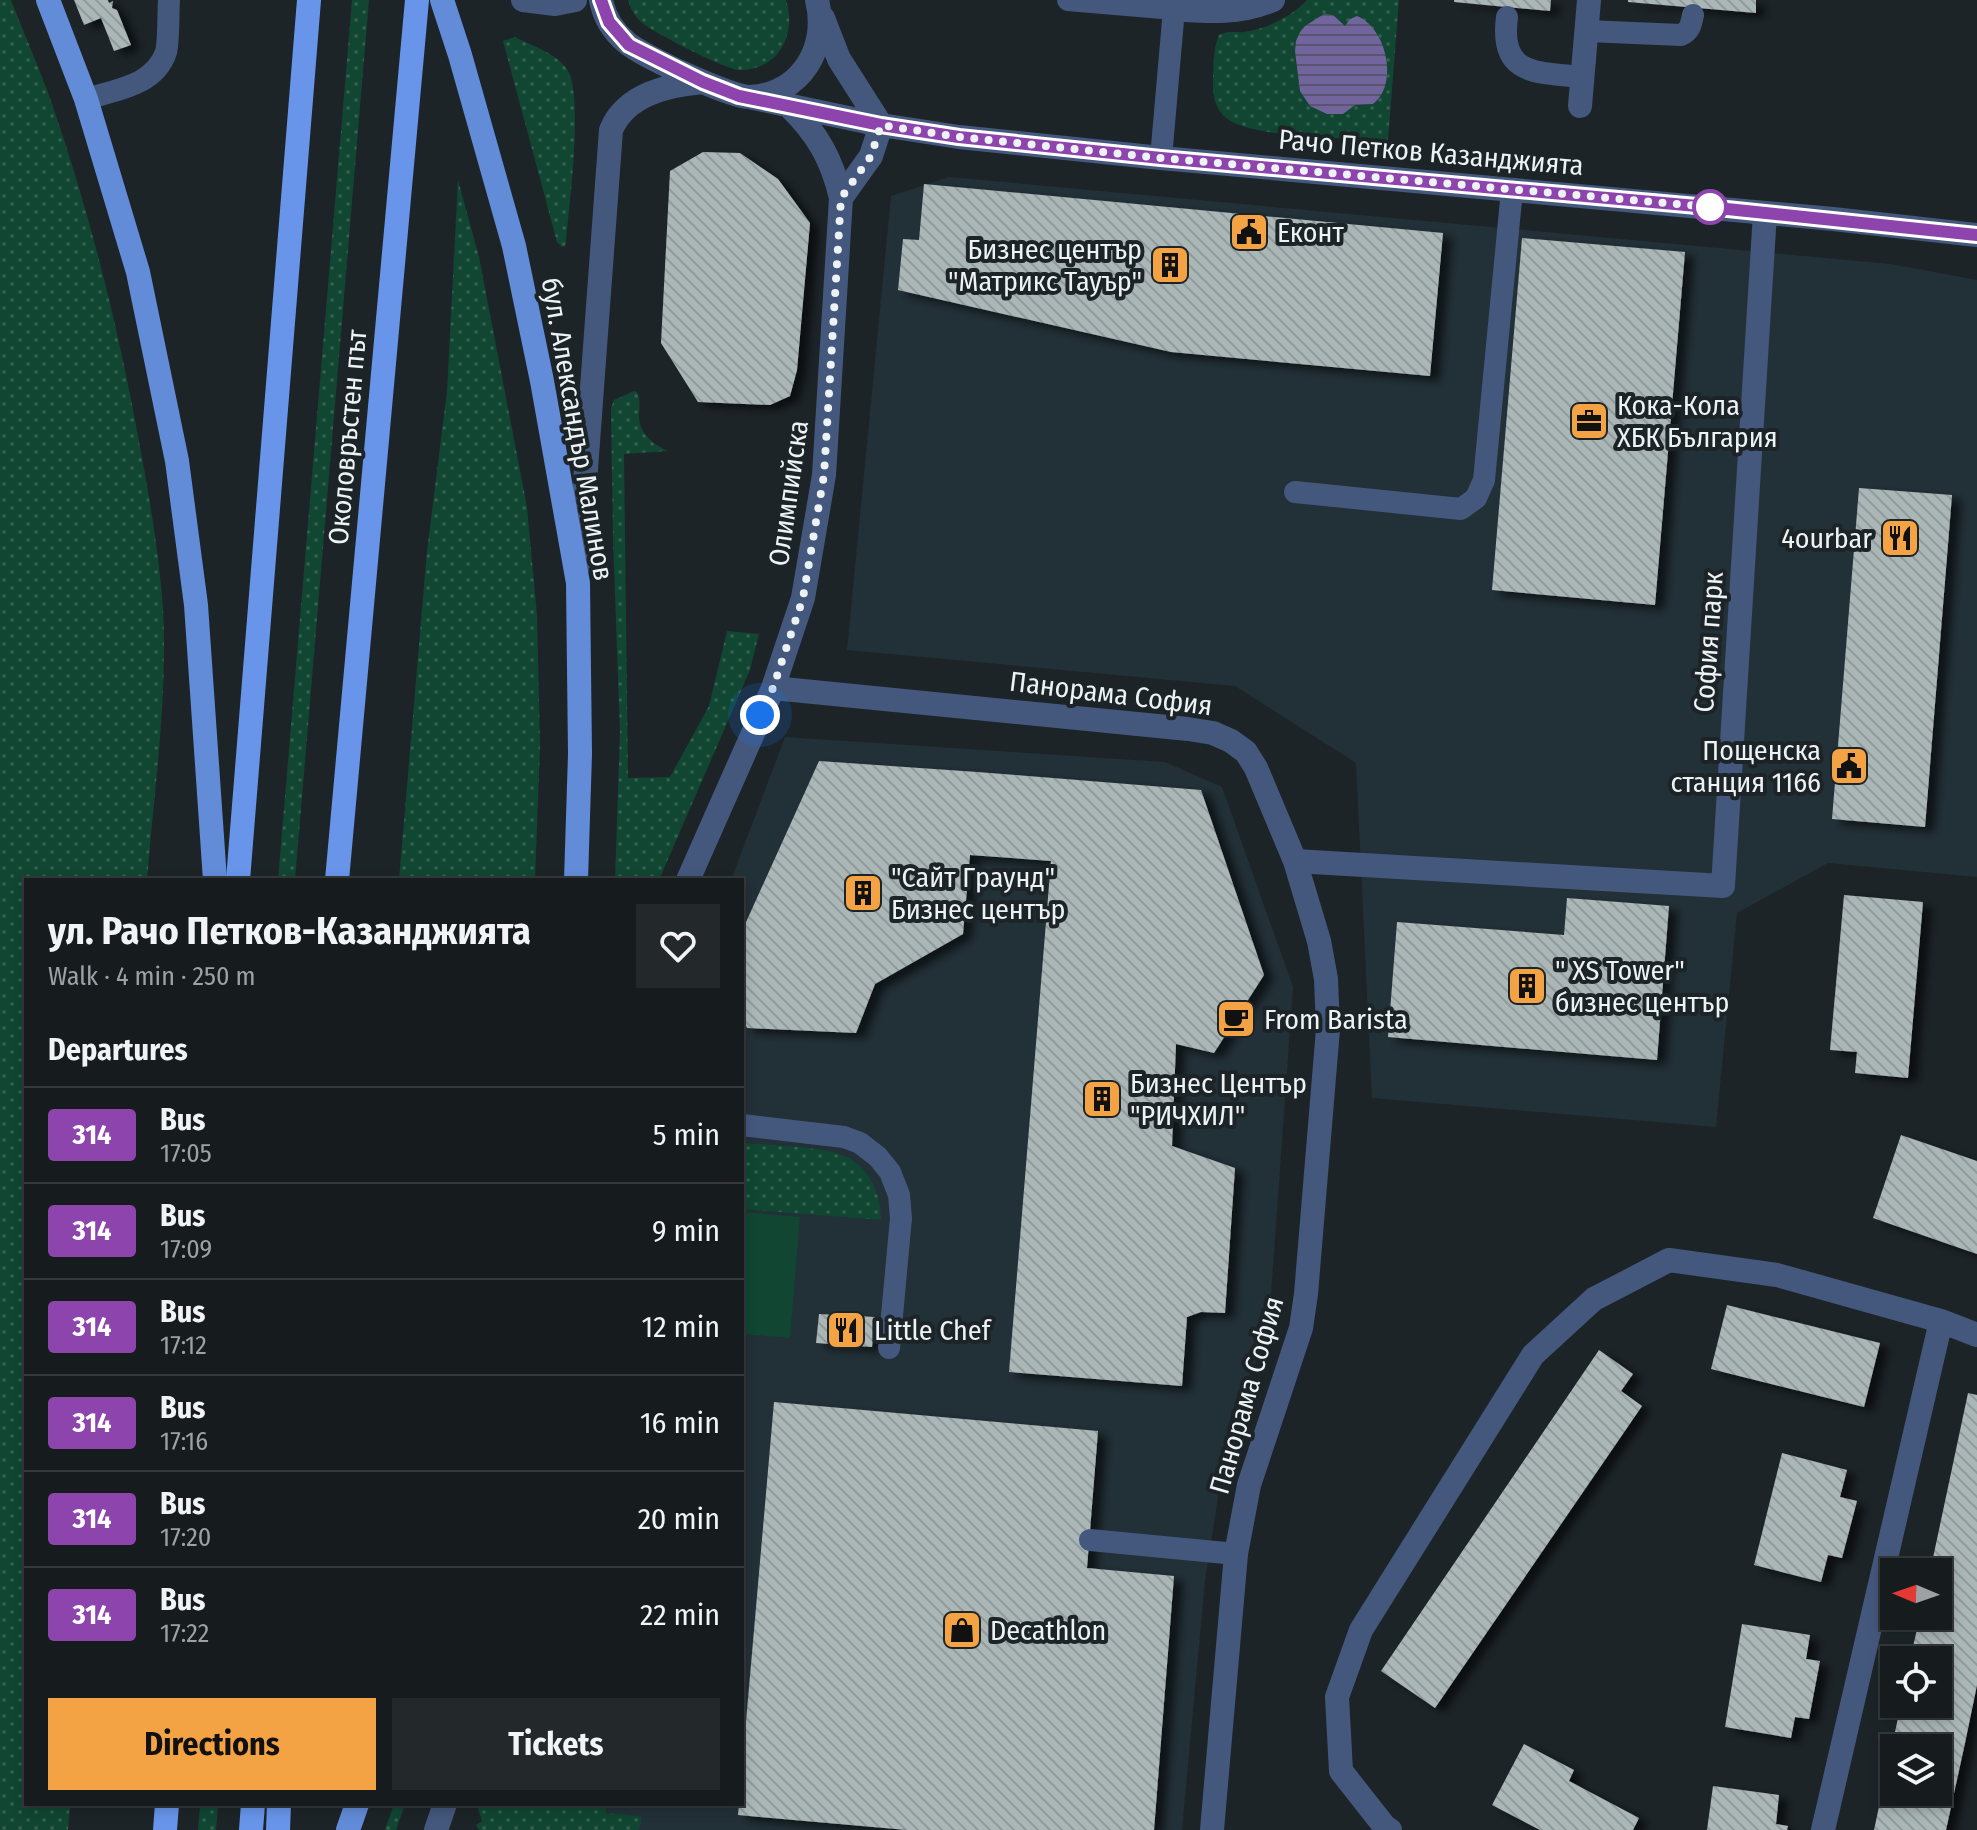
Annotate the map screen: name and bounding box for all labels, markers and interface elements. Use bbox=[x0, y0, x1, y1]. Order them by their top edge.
street label: Рачо Петков Казанджията bbox=[1277, 123, 1585, 182]
unlabelled marker bbox=[1693, 190, 1727, 224]
public building icon: Еконт bbox=[1228, 211, 1270, 253]
place label: Еконт bbox=[1277, 216, 1344, 249]
place label: Бизнес център "Матрикс Тауър" bbox=[948, 233, 1142, 298]
building icon: Бизнес център "Матрикс Тауър" bbox=[1149, 244, 1191, 286]
street label: бул. Александър Малинов bbox=[535, 275, 620, 583]
street label: Околовръстен път bbox=[322, 327, 373, 546]
place label: Кока-Кола ХБК България bbox=[1617, 389, 1778, 454]
office icon: Кока-Кола ХБК България bbox=[1568, 400, 1610, 442]
street label: Олимпийска bbox=[762, 418, 815, 568]
restaurant icon: 4ourbar bbox=[1879, 517, 1921, 559]
place label: 4ourbar bbox=[1781, 522, 1872, 555]
street label: София парк bbox=[1687, 571, 1730, 714]
street label: Панорама София bbox=[1008, 665, 1214, 722]
your location bbox=[740, 695, 780, 735]
place label: Пощенска станция 1166 bbox=[1670, 734, 1821, 799]
public building icon: Пощенска станция 1166 bbox=[1828, 745, 1870, 787]
place label: "Сайт Граунд" Бизнес център bbox=[891, 861, 1065, 926]
building icon: "Сайт Граунд" Бизнес център bbox=[842, 872, 884, 914]
button: heart bbox=[636, 904, 720, 988]
text: ул. Рачо Петков-Казанджията bbox=[48, 908, 531, 954]
place label: " XS Tower" бизнес център bbox=[1555, 954, 1729, 1019]
text: Walk · 4 min · 250 m bbox=[48, 961, 256, 992]
building icon: " XS Tower" бизнес център bbox=[1506, 965, 1548, 1007]
cafe icon: From Barista bbox=[1215, 998, 1257, 1040]
place label: From Barista bbox=[1264, 1003, 1408, 1036]
text: Departures bbox=[48, 1032, 188, 1068]
place label: Бизнес Център "РИЧХИЛ" bbox=[1130, 1067, 1307, 1132]
building icon: Бизнес Център "РИЧХИЛ" bbox=[1081, 1078, 1123, 1120]
text: Bus bbox=[160, 1102, 205, 1138]
text: 5 min bbox=[653, 1117, 720, 1153]
text: 314 bbox=[73, 1118, 111, 1151]
text: 17:05 bbox=[160, 1138, 212, 1169]
text: Bus bbox=[160, 1198, 205, 1234]
text: 9 min bbox=[652, 1213, 720, 1249]
text: 314 bbox=[73, 1214, 111, 1247]
text: 17:09 bbox=[160, 1234, 212, 1265]
street label: Панорама София bbox=[1203, 1293, 1290, 1498]
text: Bus bbox=[160, 1294, 205, 1330]
text: 12 min bbox=[642, 1309, 720, 1345]
restaurant icon: Little Chef bbox=[825, 1309, 867, 1351]
text: 314 bbox=[73, 1310, 111, 1343]
place label: Little Chef bbox=[874, 1314, 993, 1347]
text: 17:12 bbox=[160, 1330, 207, 1361]
text: Bus bbox=[160, 1390, 205, 1426]
text: 16 min bbox=[640, 1405, 720, 1441]
text: 314 bbox=[73, 1406, 111, 1439]
text: 17:16 bbox=[160, 1426, 208, 1457]
text: Bus bbox=[160, 1486, 205, 1522]
text: 20 min bbox=[638, 1501, 720, 1537]
text: 314 bbox=[73, 1502, 111, 1535]
text: 17:20 bbox=[160, 1522, 211, 1553]
north arrow bbox=[1880, 1558, 1952, 1630]
map controls bbox=[1880, 1558, 1952, 1806]
text: Bus bbox=[160, 1582, 205, 1618]
text: 22 min bbox=[640, 1597, 720, 1633]
text: 314 bbox=[73, 1598, 111, 1631]
shop icon: Decathlon bbox=[941, 1609, 983, 1651]
place label: Decathlon bbox=[990, 1614, 1106, 1647]
text: 17:22 bbox=[160, 1618, 209, 1649]
button: locate bbox=[1880, 1646, 1952, 1718]
button: Directions bbox=[48, 1698, 376, 1790]
button: Tickets bbox=[392, 1698, 720, 1790]
button: layers bbox=[1880, 1734, 1952, 1806]

